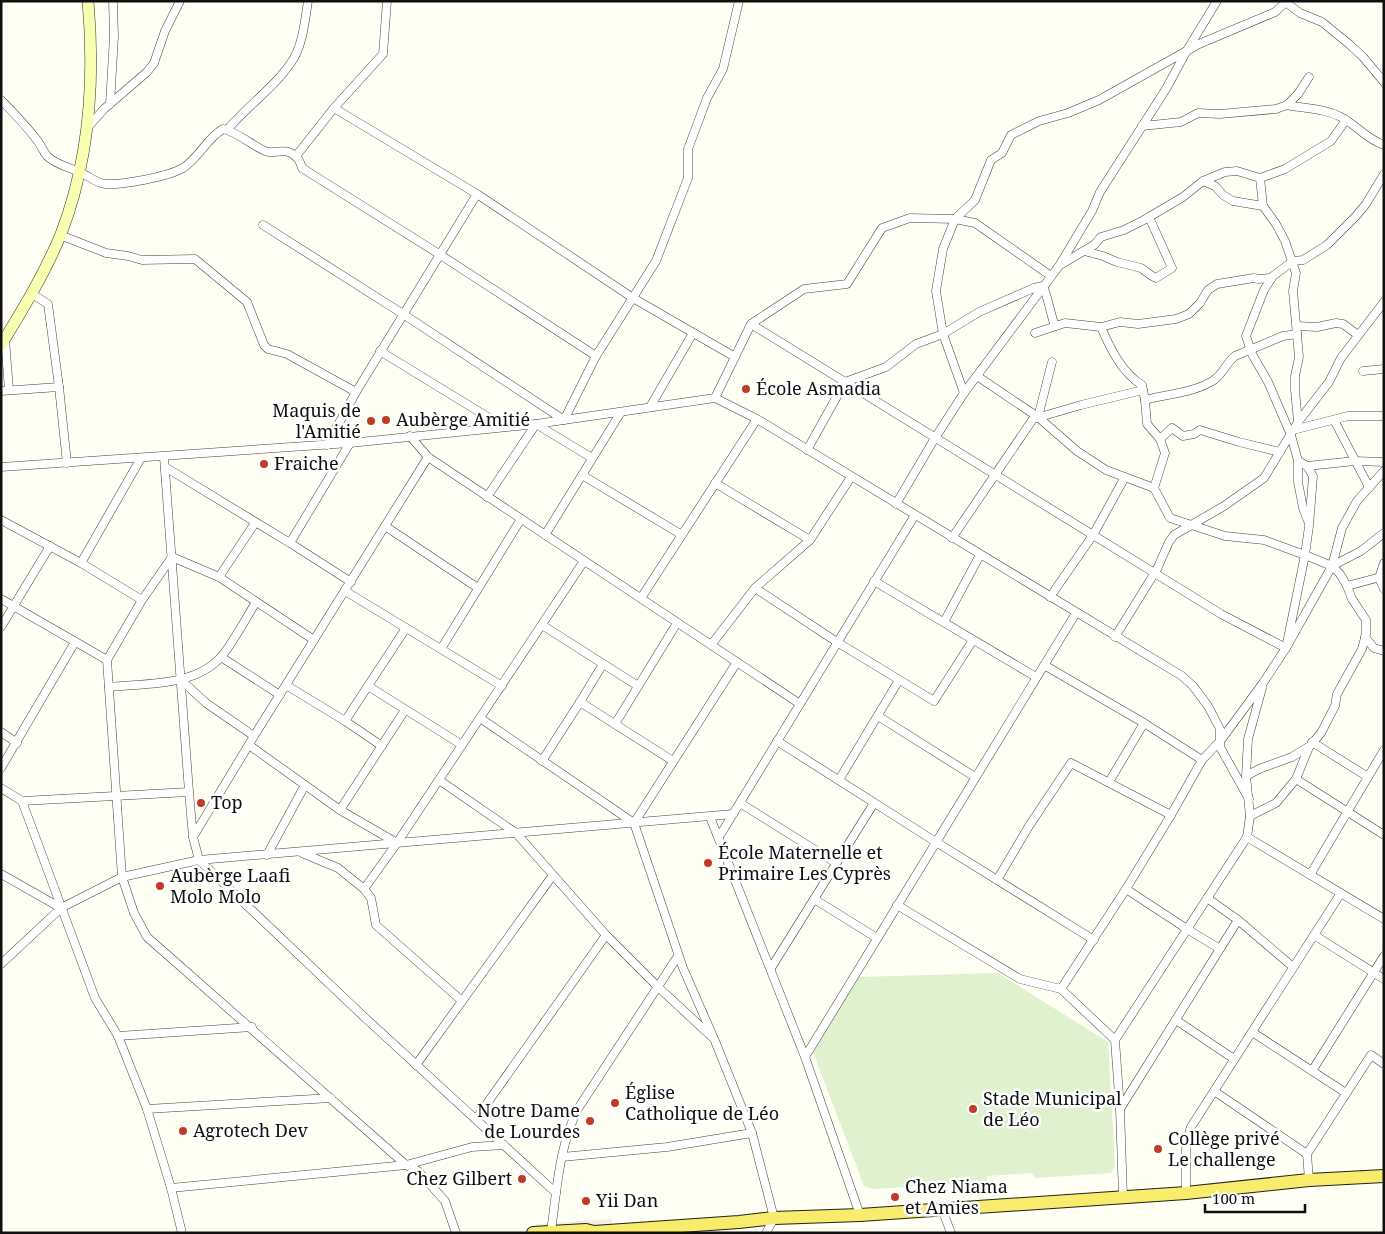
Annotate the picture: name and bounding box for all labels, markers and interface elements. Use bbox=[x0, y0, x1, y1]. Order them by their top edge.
place label: École Asmadia bbox=[756, 376, 881, 400]
marker: École Asmadia bbox=[740, 383, 752, 395]
place label: Maquis de l'Amitié bbox=[272, 398, 361, 443]
place label: Aubèrge Amitié bbox=[396, 407, 530, 431]
marker: Aubèrge Amitié bbox=[380, 414, 392, 426]
marker: Maquis de l'Amitié bbox=[365, 415, 377, 427]
place label: Fraiche bbox=[274, 451, 339, 475]
marker: Fraiche bbox=[258, 458, 270, 470]
place label: Top bbox=[211, 790, 243, 814]
marker: Top bbox=[195, 797, 207, 809]
place label: École Maternelle et Primaire Les Cyprès bbox=[718, 840, 891, 885]
marker: École Maternelle et Primaire Les Cyprès bbox=[702, 857, 714, 869]
place label: Aubèrge Laafi Molo Molo bbox=[170, 863, 290, 908]
marker: Aubèrge Laafi Molo Molo bbox=[154, 880, 166, 892]
place label: Église Catholique de Léo bbox=[625, 1080, 779, 1125]
place label: Stade Municipal de Léo bbox=[983, 1086, 1122, 1131]
marker: Église Catholique de Léo bbox=[609, 1097, 621, 1109]
place label: Notre Dame de Lourdes bbox=[477, 1098, 580, 1143]
marker: Stade Municipal de Léo bbox=[967, 1103, 979, 1115]
marker: Notre Dame de Lourdes bbox=[584, 1115, 596, 1127]
place label: Agrotech Dev bbox=[193, 1118, 309, 1142]
marker: Agrotech Dev bbox=[177, 1125, 189, 1137]
place label: Collège privé Le challenge bbox=[1168, 1126, 1280, 1171]
marker: Collège privé Le challenge bbox=[1152, 1143, 1164, 1155]
place label: Chez Gilbert bbox=[406, 1166, 512, 1190]
marker: Chez Gilbert bbox=[516, 1173, 528, 1185]
place label: Chez Niama et Amies bbox=[905, 1174, 1008, 1219]
scale bar bbox=[1205, 1182, 1305, 1214]
place label: Yii Dan bbox=[595, 1188, 659, 1212]
text: 100 m bbox=[1212, 1188, 1255, 1208]
marker: Chez Niama et Amies bbox=[889, 1191, 901, 1203]
marker: Yii Dan bbox=[580, 1195, 592, 1207]

